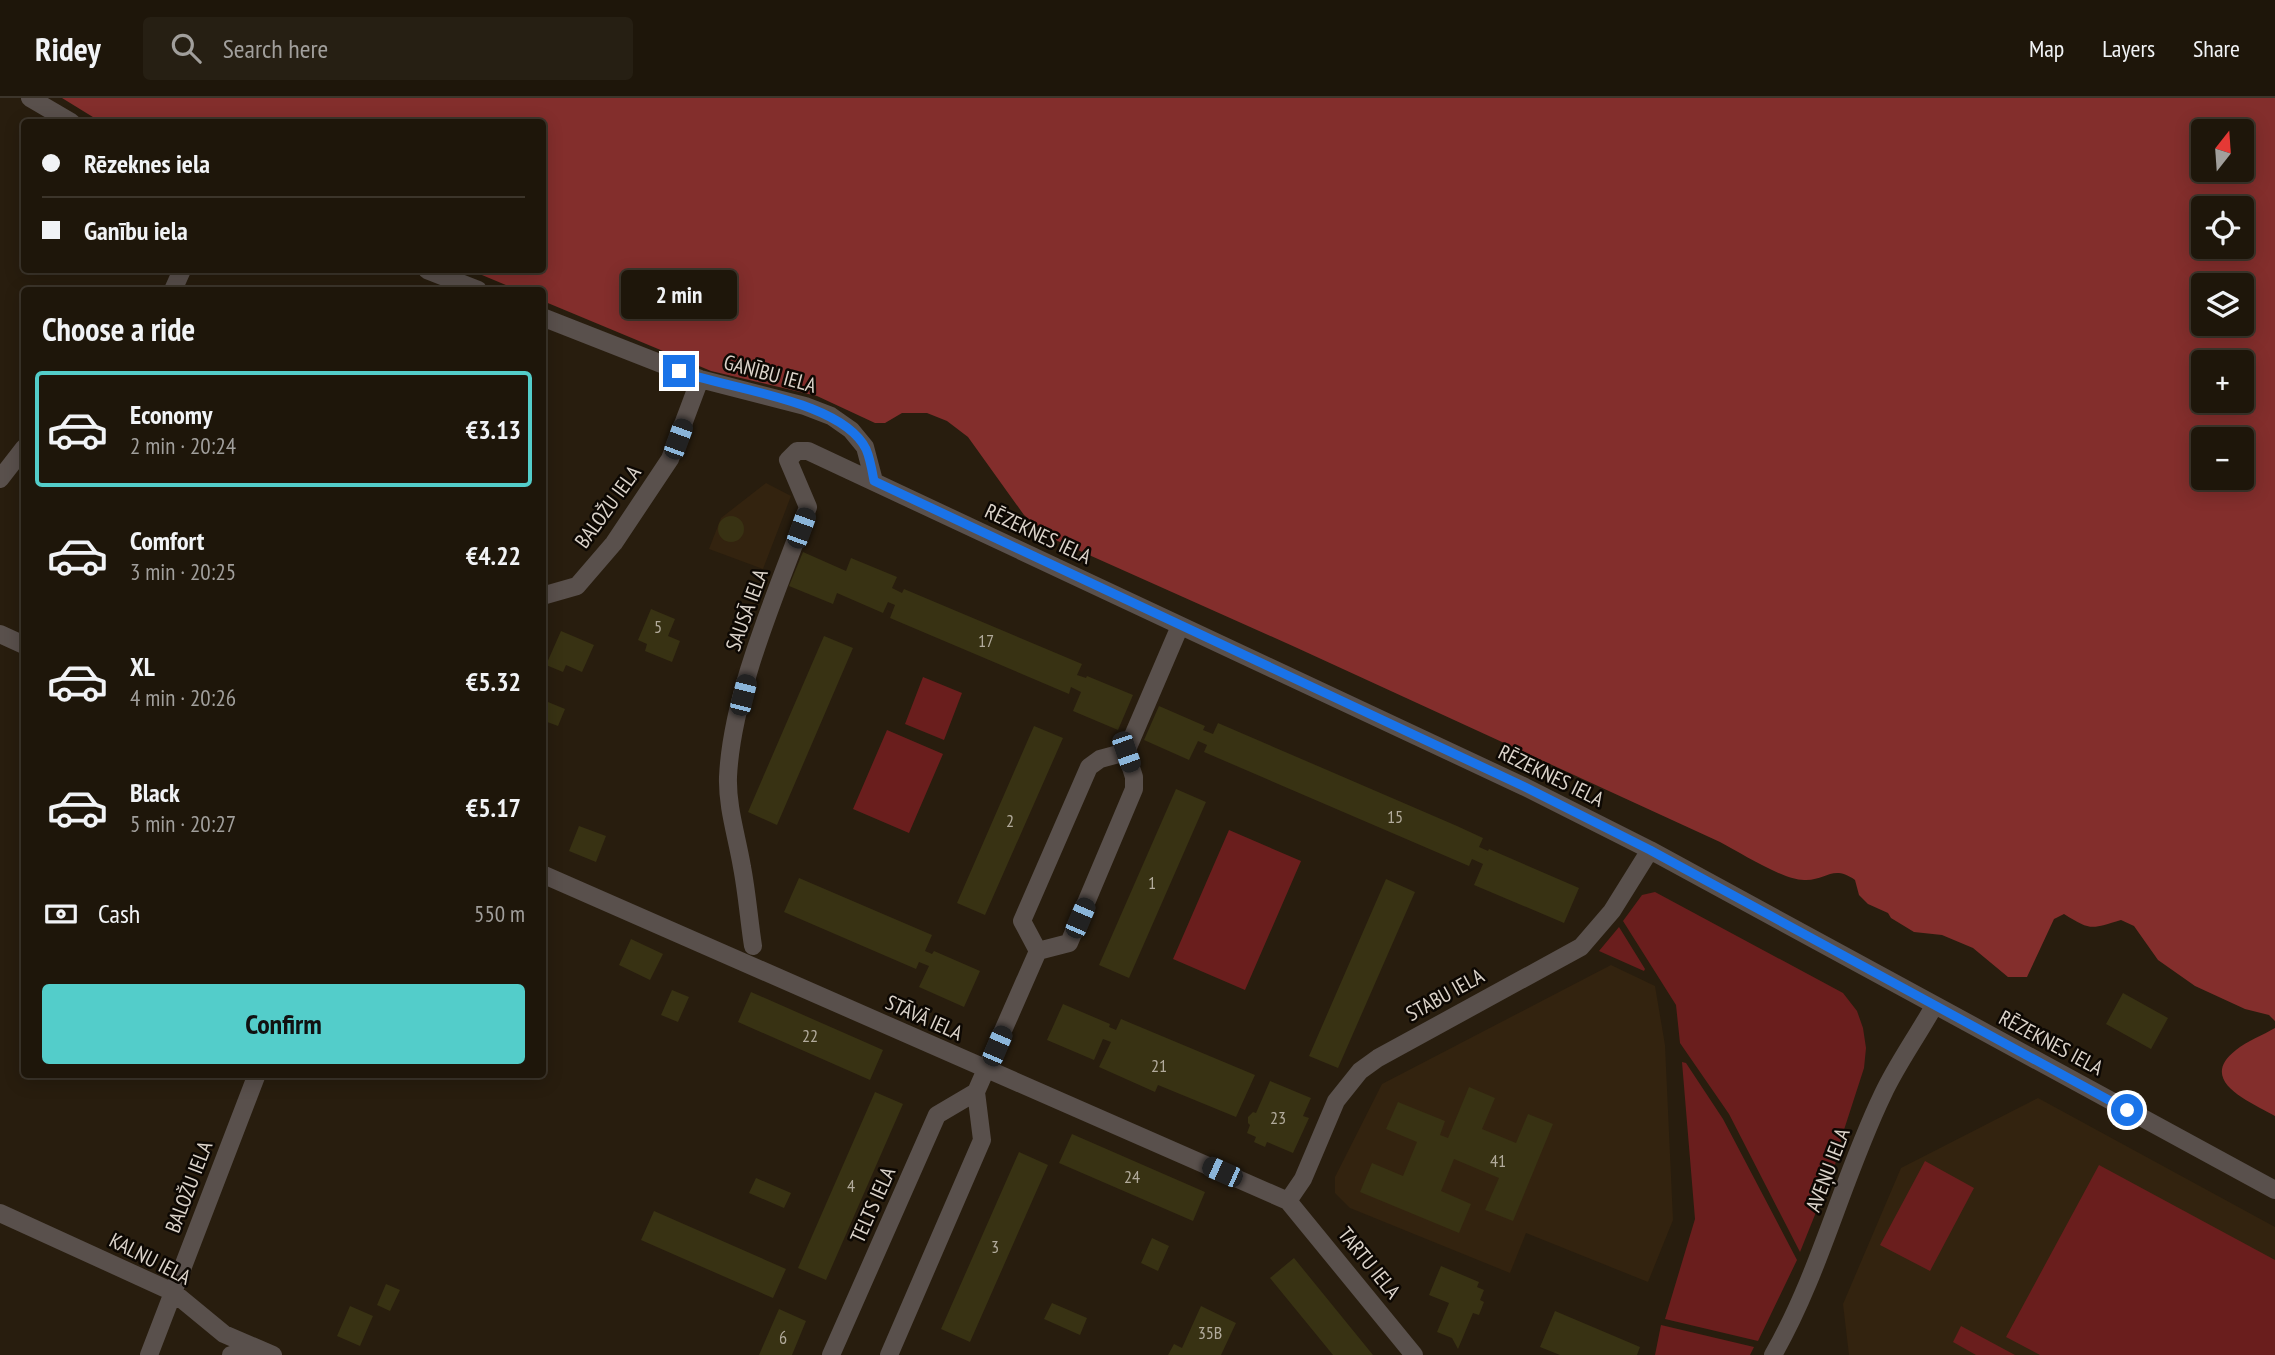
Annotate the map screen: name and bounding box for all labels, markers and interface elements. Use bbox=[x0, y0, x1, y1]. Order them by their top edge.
search box bbox=[143, 17, 633, 80]
text: Ridey bbox=[35, 27, 101, 70]
icon: search bbox=[167, 29, 205, 67]
text: Search here bbox=[223, 32, 328, 65]
text: Map bbox=[2029, 33, 2064, 64]
text: Layers bbox=[2102, 33, 2155, 64]
text: Share bbox=[2193, 33, 2240, 64]
north arrow bbox=[2191, 119, 2254, 182]
map controls bbox=[2191, 119, 2254, 490]
text: Rēzeknes iela bbox=[84, 147, 210, 180]
button: locate bbox=[2191, 196, 2254, 259]
text: Ganību iela bbox=[84, 214, 188, 247]
callout: 2 min bbox=[621, 270, 737, 318]
button: layers bbox=[2191, 273, 2254, 336]
text: 2 min bbox=[656, 280, 702, 309]
text: Choose a ride bbox=[42, 308, 195, 350]
street label: GANĪBU IELA bbox=[721, 348, 819, 399]
button: + bbox=[2191, 350, 2254, 413]
route end bbox=[663, 355, 695, 387]
icon: car bbox=[46, 398, 109, 461]
text: Economy bbox=[130, 398, 212, 431]
text: €3.13 bbox=[466, 413, 521, 446]
car bbox=[661, 416, 696, 462]
button: − bbox=[2191, 427, 2254, 490]
text: 2 min · 20:24 bbox=[130, 431, 236, 460]
street label: BALOŽU IELA bbox=[569, 460, 647, 553]
street label: RĒZEKNES IELA bbox=[981, 497, 1096, 570]
car bbox=[784, 505, 819, 551]
icon: car bbox=[46, 524, 109, 587]
text: Comfort bbox=[130, 524, 204, 557]
text: €4.22 bbox=[466, 539, 521, 572]
text: 3 min · 20:25 bbox=[130, 557, 236, 586]
street label: SAUSĀ IELA bbox=[719, 565, 774, 654]
house number: 5 bbox=[654, 615, 662, 638]
house number: 17 bbox=[978, 629, 994, 652]
icon: car bbox=[46, 650, 109, 713]
text: XL bbox=[130, 650, 155, 683]
text: €5.32 bbox=[466, 665, 521, 698]
car bbox=[728, 672, 759, 718]
text: 4 min · 20:26 bbox=[130, 683, 236, 712]
car bbox=[1110, 729, 1143, 775]
street label: RĒZEKNES IELA bbox=[1494, 738, 1608, 813]
icon: car bbox=[46, 776, 109, 839]
text: Black bbox=[130, 776, 180, 809]
text: €5.17 bbox=[466, 791, 521, 824]
house number: 15 bbox=[1387, 805, 1403, 828]
text: 5 min · 20:27 bbox=[130, 809, 236, 838]
house number: 2 bbox=[1006, 809, 1014, 832]
house number: 1 bbox=[1148, 871, 1156, 894]
icon: cash bbox=[42, 895, 80, 933]
car bbox=[1063, 895, 1098, 941]
text: Cash bbox=[98, 897, 140, 930]
text: 550 m bbox=[474, 899, 525, 928]
street label: STABU IELA bbox=[1401, 962, 1489, 1027]
button: Confirm bbox=[42, 984, 525, 1064]
street label: STĀVĀ IELA bbox=[881, 989, 967, 1046]
street label: RĒZEKNES IELA bbox=[1995, 1004, 2108, 1081]
car bbox=[980, 1023, 1015, 1069]
house number: 22 bbox=[802, 1024, 818, 1047]
house number: 21 bbox=[1151, 1054, 1167, 1077]
route start bbox=[2111, 1094, 2143, 1126]
house number: 23 bbox=[1270, 1106, 1286, 1129]
street label: AVEŅU IELA bbox=[1799, 1124, 1856, 1215]
street label: BALOŽU IELA bbox=[159, 1137, 218, 1236]
house number: 41 bbox=[1490, 1149, 1506, 1172]
car bbox=[1199, 1154, 1246, 1190]
street label: TELTS IELA bbox=[844, 1162, 901, 1247]
house number: 24 bbox=[1124, 1165, 1140, 1188]
house number: 4 bbox=[847, 1174, 855, 1197]
street label: TARTU IELA bbox=[1332, 1221, 1407, 1304]
street label: KALNU IELA bbox=[105, 1227, 196, 1291]
house number: 3 bbox=[991, 1235, 999, 1258]
house number: 35B bbox=[1198, 1321, 1222, 1344]
house number: 6 bbox=[779, 1326, 787, 1349]

